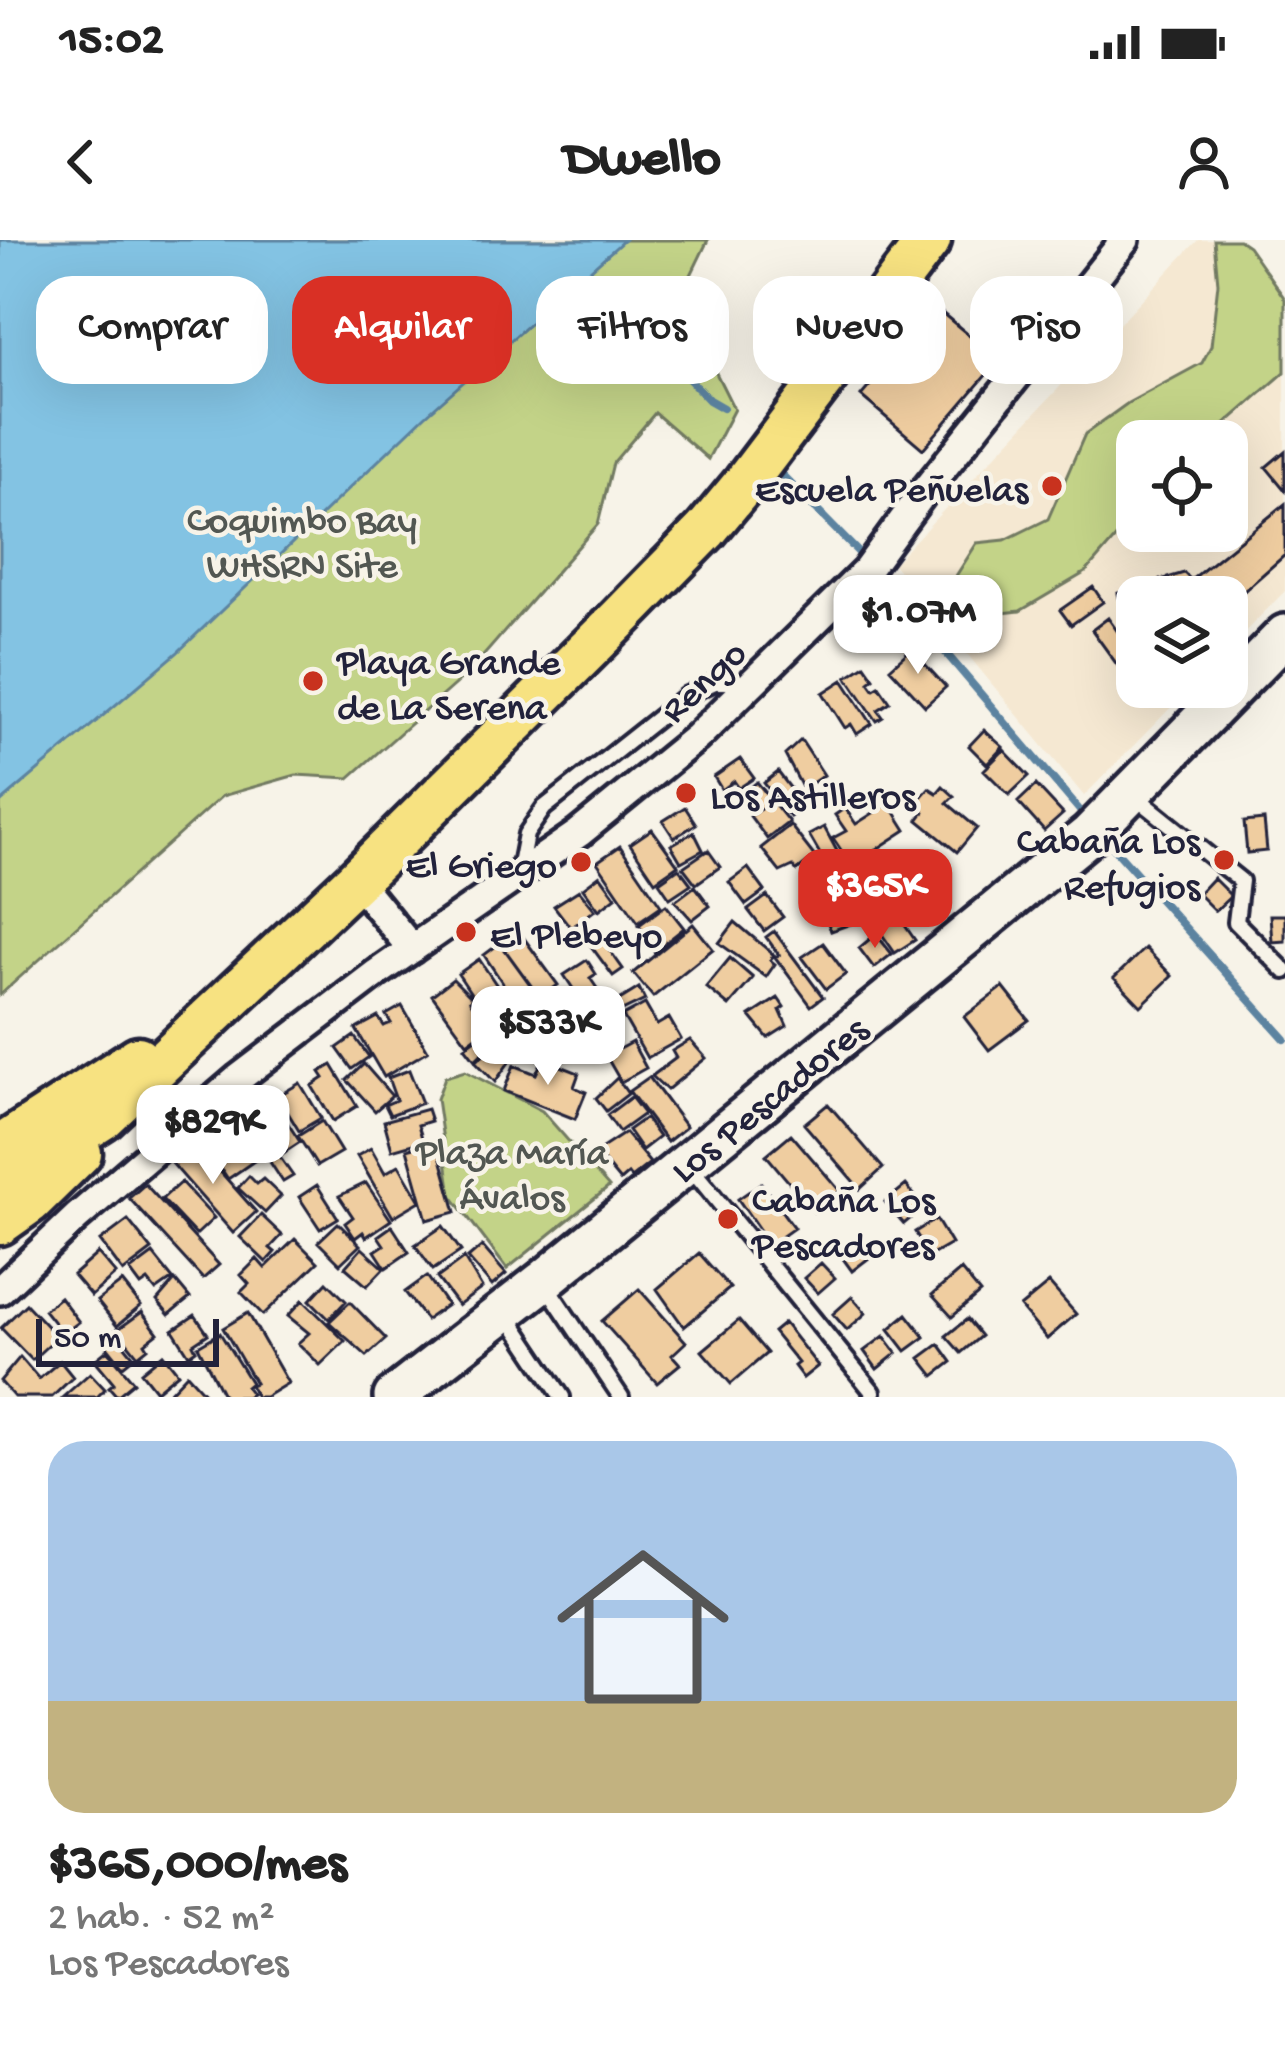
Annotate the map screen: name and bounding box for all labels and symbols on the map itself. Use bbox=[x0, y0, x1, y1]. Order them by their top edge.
place label: Escuela Peñuelas bbox=[755, 470, 1030, 516]
marker: Escuela Peñuelas bbox=[1039, 473, 1065, 499]
park label: Coquimbo Bay WHSRN Site bbox=[187, 501, 417, 592]
pin: $1.07M bbox=[820, 575, 1016, 677]
street label: Rengo bbox=[653, 633, 759, 736]
place label: Playa Grande de La Serena bbox=[335, 643, 561, 734]
marker: Playa Grande de La Serena bbox=[300, 668, 326, 694]
place label: Los Astilleros bbox=[710, 777, 917, 823]
marker: Los Astilleros bbox=[673, 780, 699, 806]
place label: Cabaña Los Refugios bbox=[1017, 822, 1202, 913]
place label: El Griego bbox=[405, 846, 557, 892]
marker: Cabaña Los Refugios bbox=[1211, 847, 1237, 873]
marker: El Griego bbox=[568, 849, 594, 875]
pin: $365K bbox=[791, 849, 959, 951]
place label: El Plebeyo bbox=[490, 916, 663, 962]
marker: El Plebeyo bbox=[453, 919, 479, 945]
pin: $533K bbox=[464, 986, 632, 1088]
street label: Los Pescadores bbox=[664, 1008, 881, 1196]
pin: $829K bbox=[129, 1085, 297, 1187]
park label: Plaza María Ávalos bbox=[414, 1133, 610, 1224]
place label: Cabaña Los Pescadores bbox=[750, 1181, 937, 1272]
marker: Cabaña Los Pescadores bbox=[715, 1206, 741, 1232]
scale bar bbox=[36, 1313, 219, 1366]

